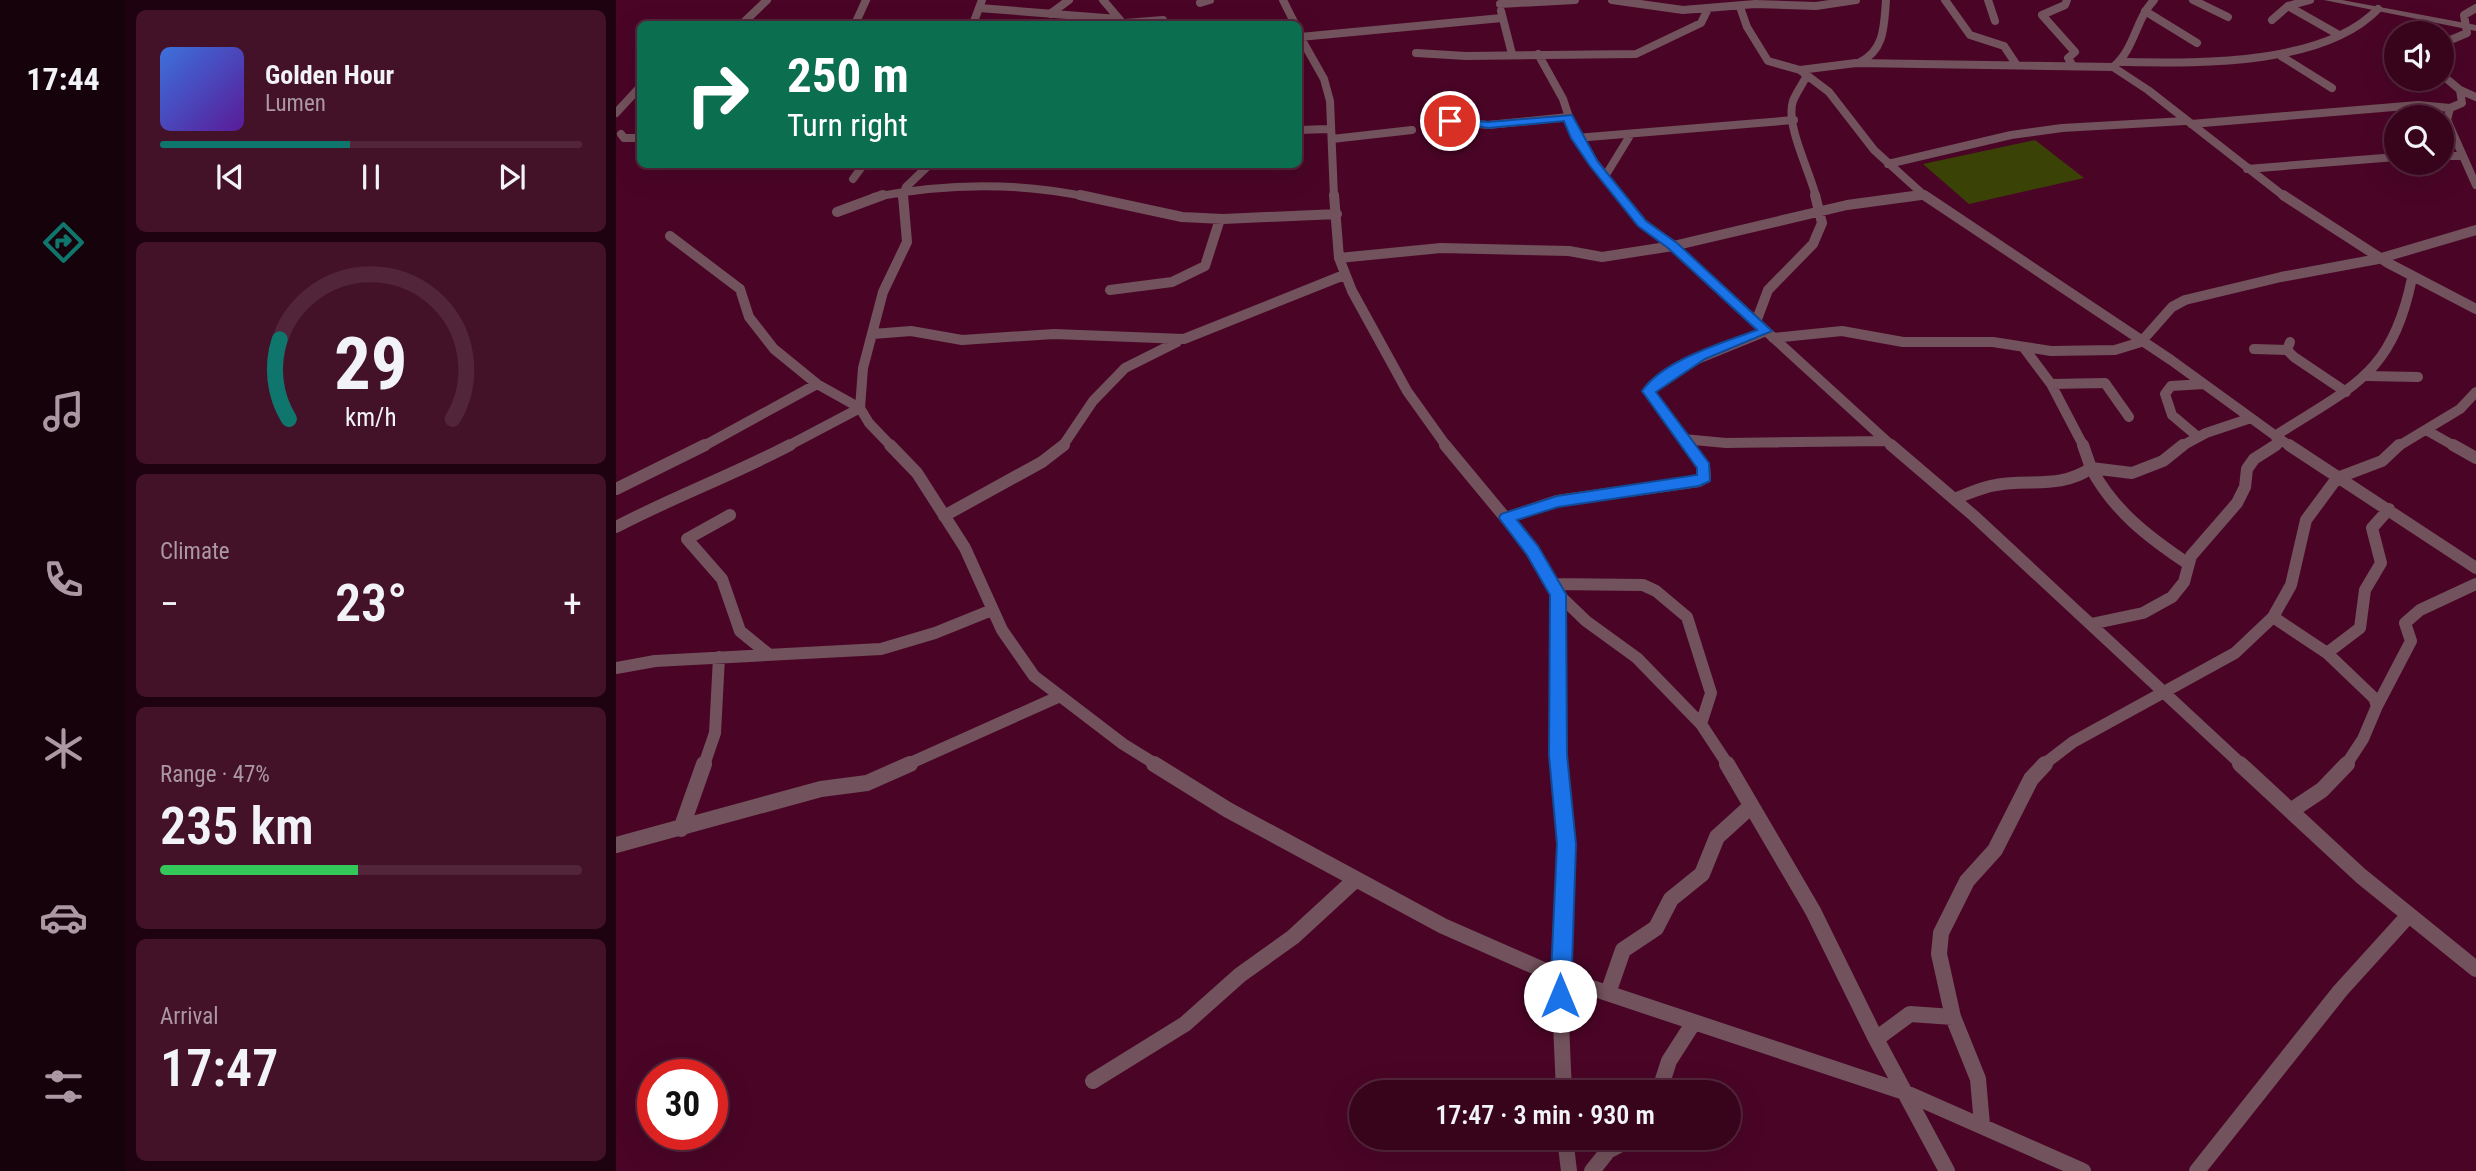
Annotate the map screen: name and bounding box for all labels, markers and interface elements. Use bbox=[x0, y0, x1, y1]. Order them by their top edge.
map controls bbox=[2384, 21, 2454, 175]
button: sound bbox=[2384, 21, 2454, 91]
text: 250 m bbox=[787, 47, 909, 104]
icon: right bbox=[672, 49, 763, 140]
text: 17:44 bbox=[26, 60, 100, 98]
text: Golden Hour bbox=[265, 60, 394, 90]
text: Lumen bbox=[265, 90, 326, 117]
pin bbox=[1420, 91, 1480, 151]
icon: arrive bbox=[1431, 102, 1469, 140]
button: search bbox=[2384, 105, 2454, 175]
text: Turn right bbox=[787, 106, 908, 144]
icon: previous bbox=[211, 158, 249, 196]
icon: pause bbox=[352, 158, 390, 196]
icon: next bbox=[493, 158, 531, 196]
icon: directions bbox=[39, 218, 88, 267]
text: 29 bbox=[334, 322, 408, 408]
icon: music bbox=[39, 387, 88, 436]
text: km/h bbox=[345, 403, 397, 432]
text: Climate bbox=[160, 538, 230, 565]
icon: phone bbox=[39, 555, 88, 604]
text: 23° bbox=[335, 573, 407, 634]
text: − bbox=[160, 582, 179, 626]
text: + bbox=[563, 582, 582, 626]
icon: climate bbox=[39, 724, 88, 773]
text: Range · 47% bbox=[160, 761, 270, 788]
text: 235 km bbox=[160, 796, 314, 857]
icon: car bbox=[39, 893, 88, 942]
position arrow bbox=[1523, 959, 1597, 1033]
text: Arrival bbox=[160, 1003, 219, 1030]
text: 17:47 bbox=[160, 1038, 278, 1099]
speed limit sign: 30 bbox=[637, 1059, 728, 1150]
icon: filters bbox=[39, 1062, 88, 1111]
text: 17:47 · 3 min · 930 m bbox=[1435, 1100, 1655, 1130]

